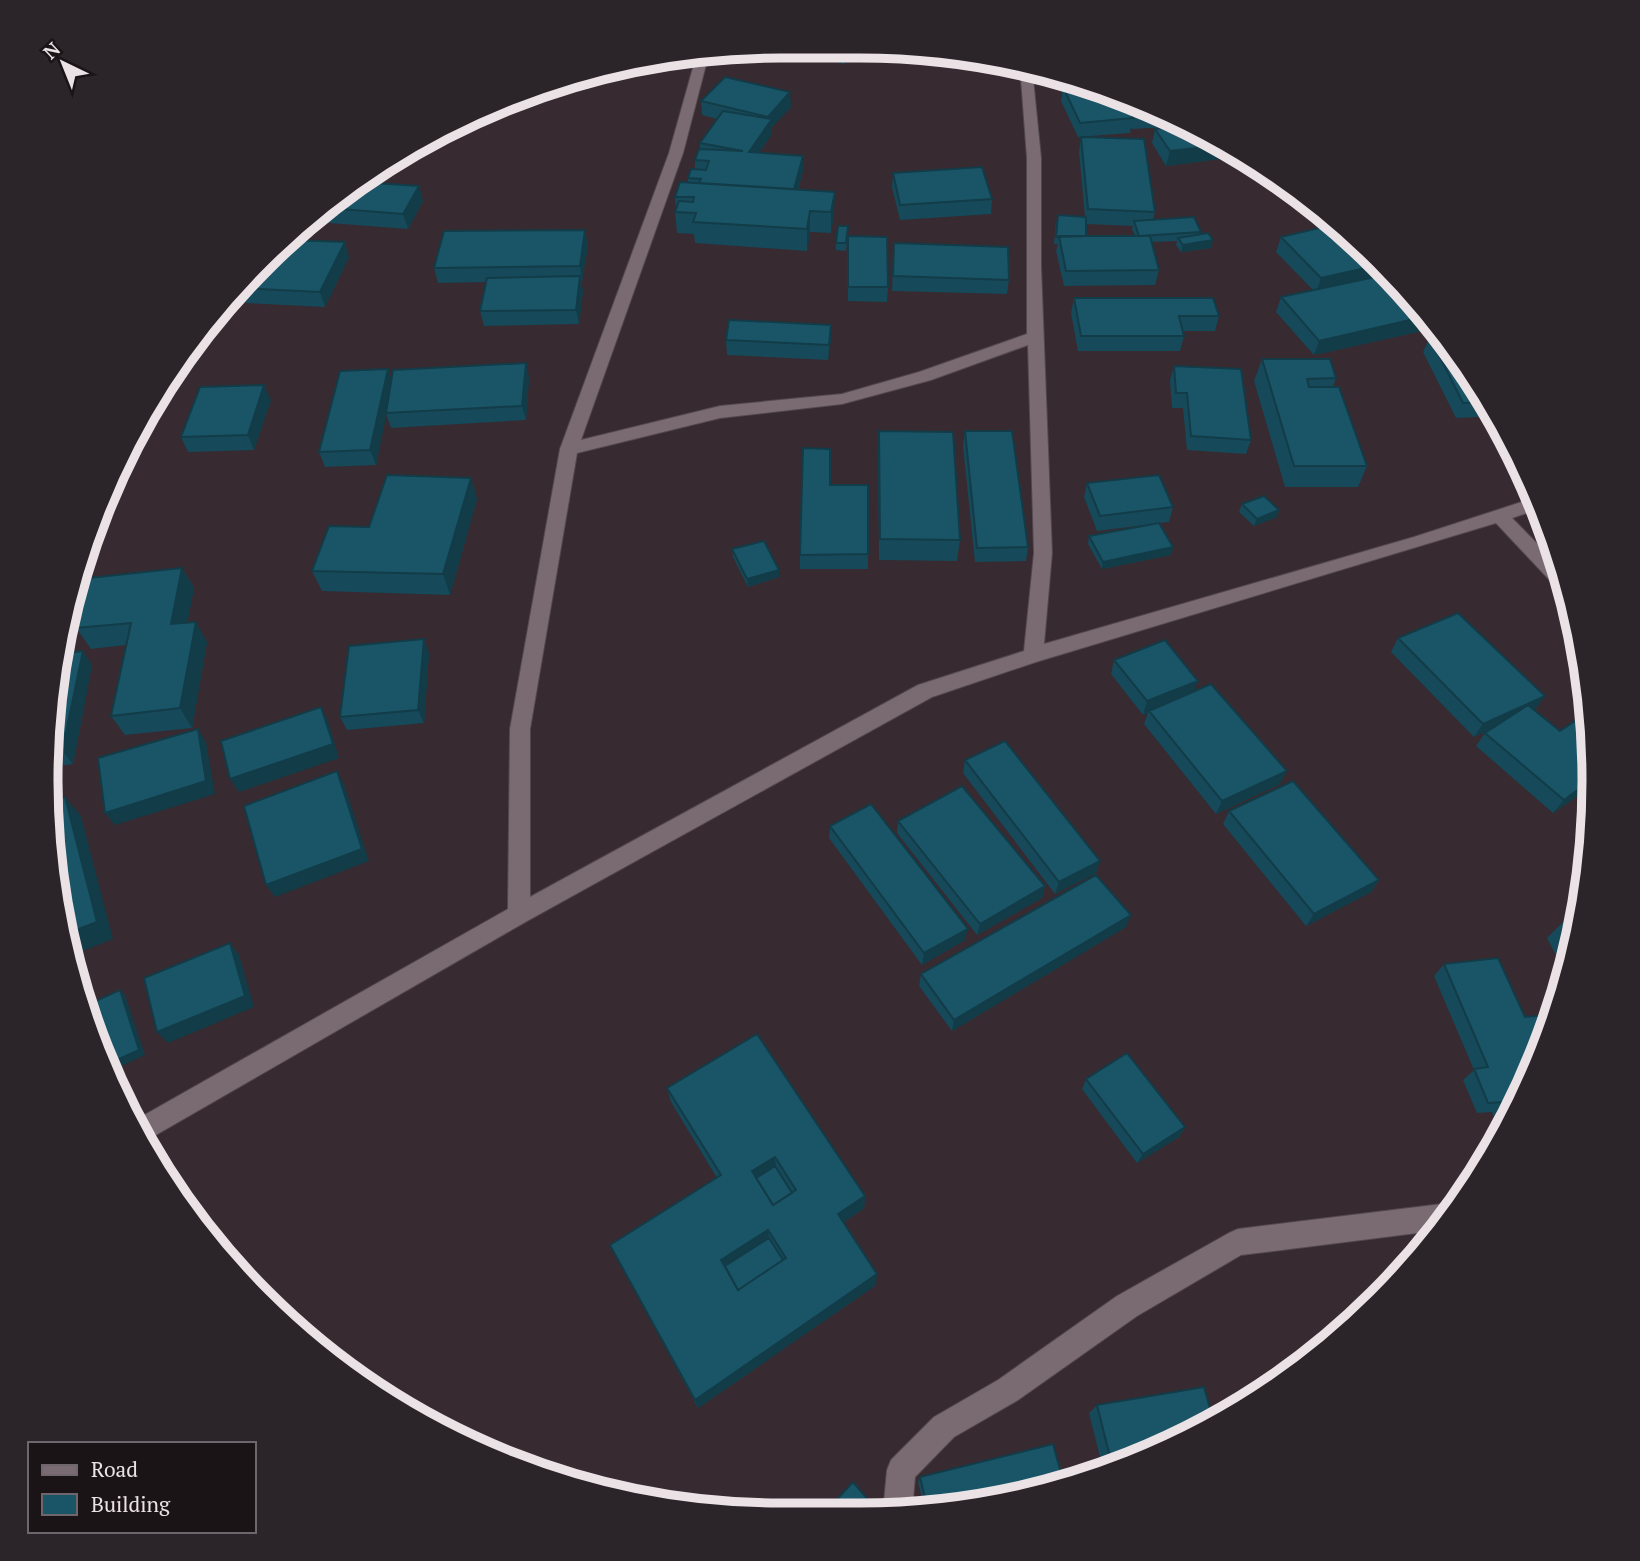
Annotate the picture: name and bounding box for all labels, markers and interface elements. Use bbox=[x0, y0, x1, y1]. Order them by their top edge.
north arrow bbox=[28, 28, 98, 98]
text: N bbox=[37, 36, 65, 64]
legend bbox=[28, 1442, 256, 1533]
text: Road bbox=[91, 1455, 138, 1483]
text: Building bbox=[91, 1490, 171, 1518]

